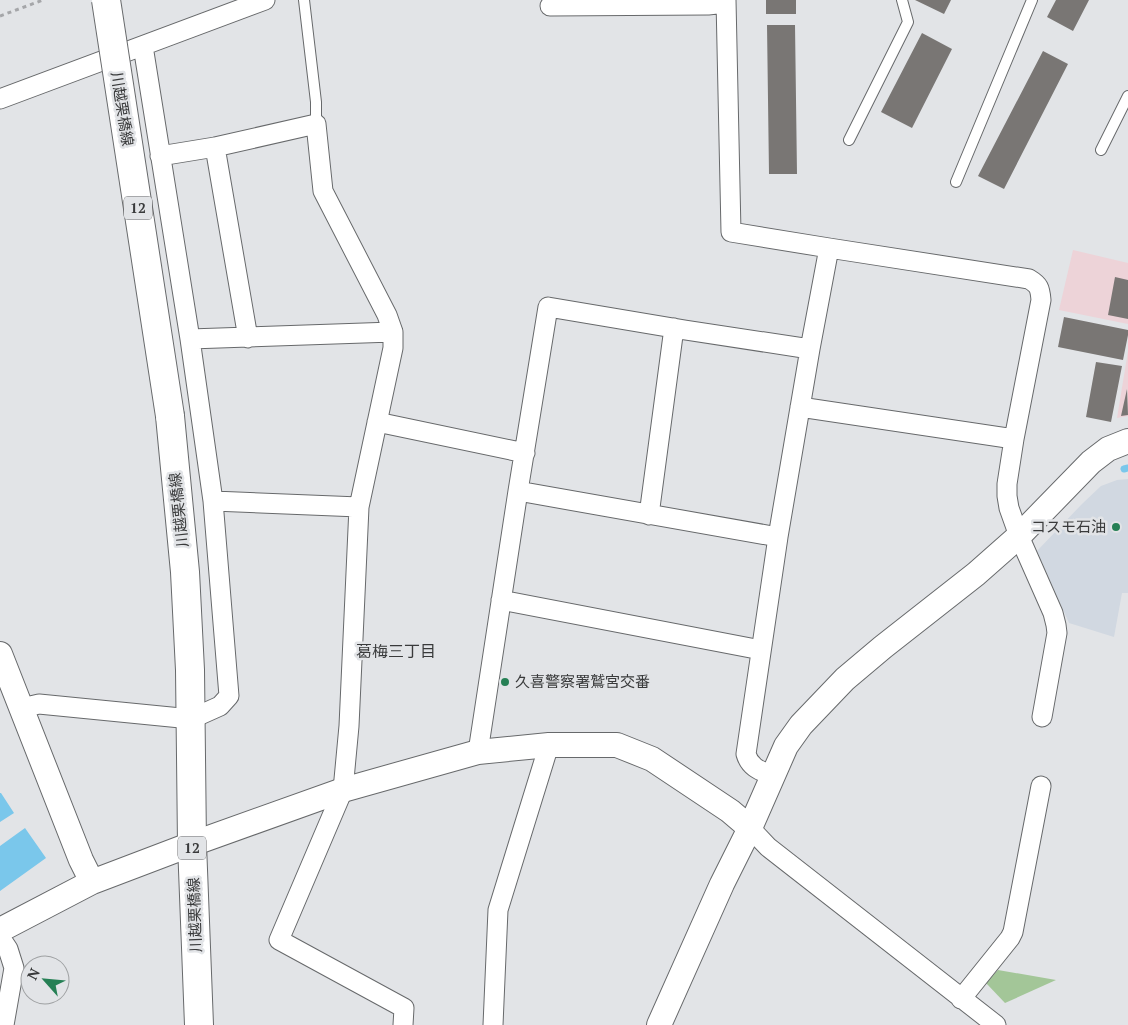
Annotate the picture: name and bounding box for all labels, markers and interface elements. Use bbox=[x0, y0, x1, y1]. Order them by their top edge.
street label: 川越栗橋線 bbox=[107, 70, 139, 147]
road number: 12 bbox=[124, 197, 152, 220]
street label: 川越栗橋線 bbox=[164, 472, 192, 548]
place label: コスモ石油 bbox=[1031, 516, 1106, 536]
marker: コスモ石油 bbox=[1110, 521, 1122, 533]
district label: 葛梅三丁目 bbox=[356, 640, 436, 662]
place label: 久喜警察署鷲宮交番 bbox=[515, 671, 650, 691]
marker: 久喜警察署鷲宮交番 bbox=[499, 676, 511, 688]
road number: 12 bbox=[178, 836, 206, 860]
street label: 川越栗橋線 bbox=[183, 877, 205, 953]
north arrow bbox=[20, 955, 70, 1005]
text: N bbox=[22, 964, 44, 983]

